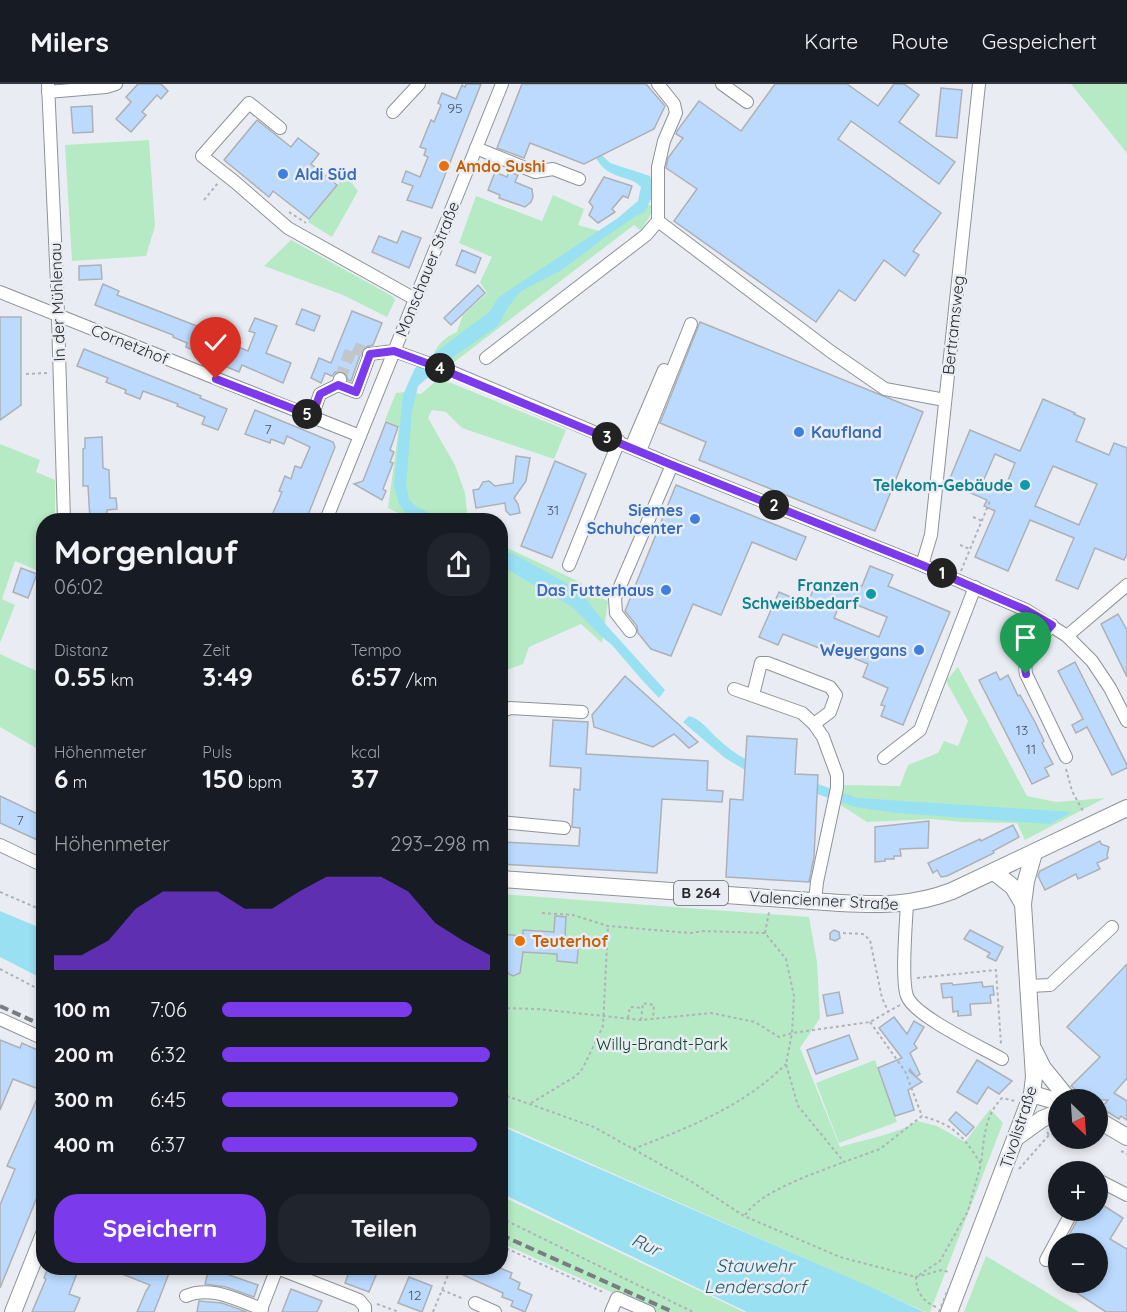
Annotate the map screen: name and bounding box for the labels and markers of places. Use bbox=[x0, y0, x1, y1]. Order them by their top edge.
place label: Amdo Sushi bbox=[456, 156, 545, 176]
marker: Amdo Sushi bbox=[437, 159, 451, 173]
place label: Aldi Süd bbox=[295, 164, 357, 184]
marker: Aldi Süd bbox=[276, 167, 290, 181]
pin bbox=[190, 317, 241, 379]
pin: 4 bbox=[425, 353, 455, 383]
pin: 5 bbox=[292, 399, 322, 429]
pin: 3 bbox=[592, 422, 622, 452]
place label: Kaufland bbox=[811, 422, 882, 442]
marker: Kaufland bbox=[792, 425, 806, 439]
place label: Telekom-Gebäude bbox=[873, 475, 1013, 495]
marker: Telekom-Gebäude bbox=[1018, 478, 1032, 492]
pin: 2 bbox=[759, 490, 789, 520]
place label: Siemes Schuhcenter bbox=[587, 500, 683, 538]
marker: Siemes Schuhcenter bbox=[688, 512, 702, 526]
pin: 1 bbox=[927, 558, 957, 588]
place label: Franzen Schweißbedarf bbox=[742, 575, 859, 613]
place label: Das Futterhaus bbox=[536, 580, 654, 600]
marker: Das Futterhaus bbox=[659, 583, 673, 597]
marker: Franzen Schweißbedarf bbox=[864, 587, 878, 601]
pin bbox=[1000, 612, 1051, 674]
place label: Weyergans bbox=[820, 640, 907, 660]
marker: Weyergans bbox=[912, 643, 926, 657]
place label: Teuterhof bbox=[532, 931, 608, 951]
marker: Teuterhof bbox=[513, 934, 527, 948]

